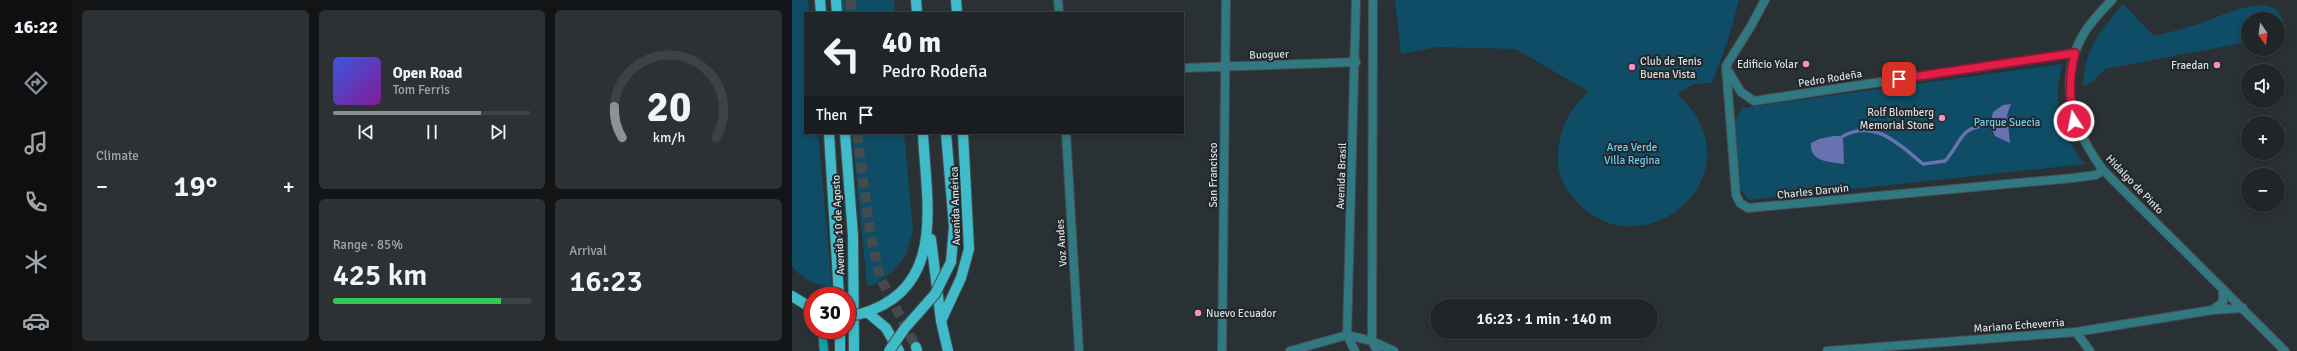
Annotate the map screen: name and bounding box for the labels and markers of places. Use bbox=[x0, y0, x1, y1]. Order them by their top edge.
place label: Club de Tenis Buena Vista bbox=[1640, 55, 1702, 81]
place label: Edificio Yolar bbox=[1737, 58, 1798, 71]
marker: Edificio Yolar bbox=[1801, 59, 1811, 69]
place label: Fraedan bbox=[2171, 59, 2209, 72]
marker: Fraedan bbox=[2212, 60, 2222, 70]
marker: Club de Tenis Buena Vista bbox=[1627, 62, 1637, 72]
pin bbox=[1882, 62, 1916, 96]
place label: Rolf Blomberg Memorial Stone bbox=[1860, 106, 1934, 132]
marker: Rolf Blomberg Memorial Stone bbox=[1937, 113, 1947, 123]
place label: Nuevo Ecuador bbox=[1206, 307, 1276, 320]
marker: Nuevo Ecuador bbox=[1193, 308, 1203, 318]

